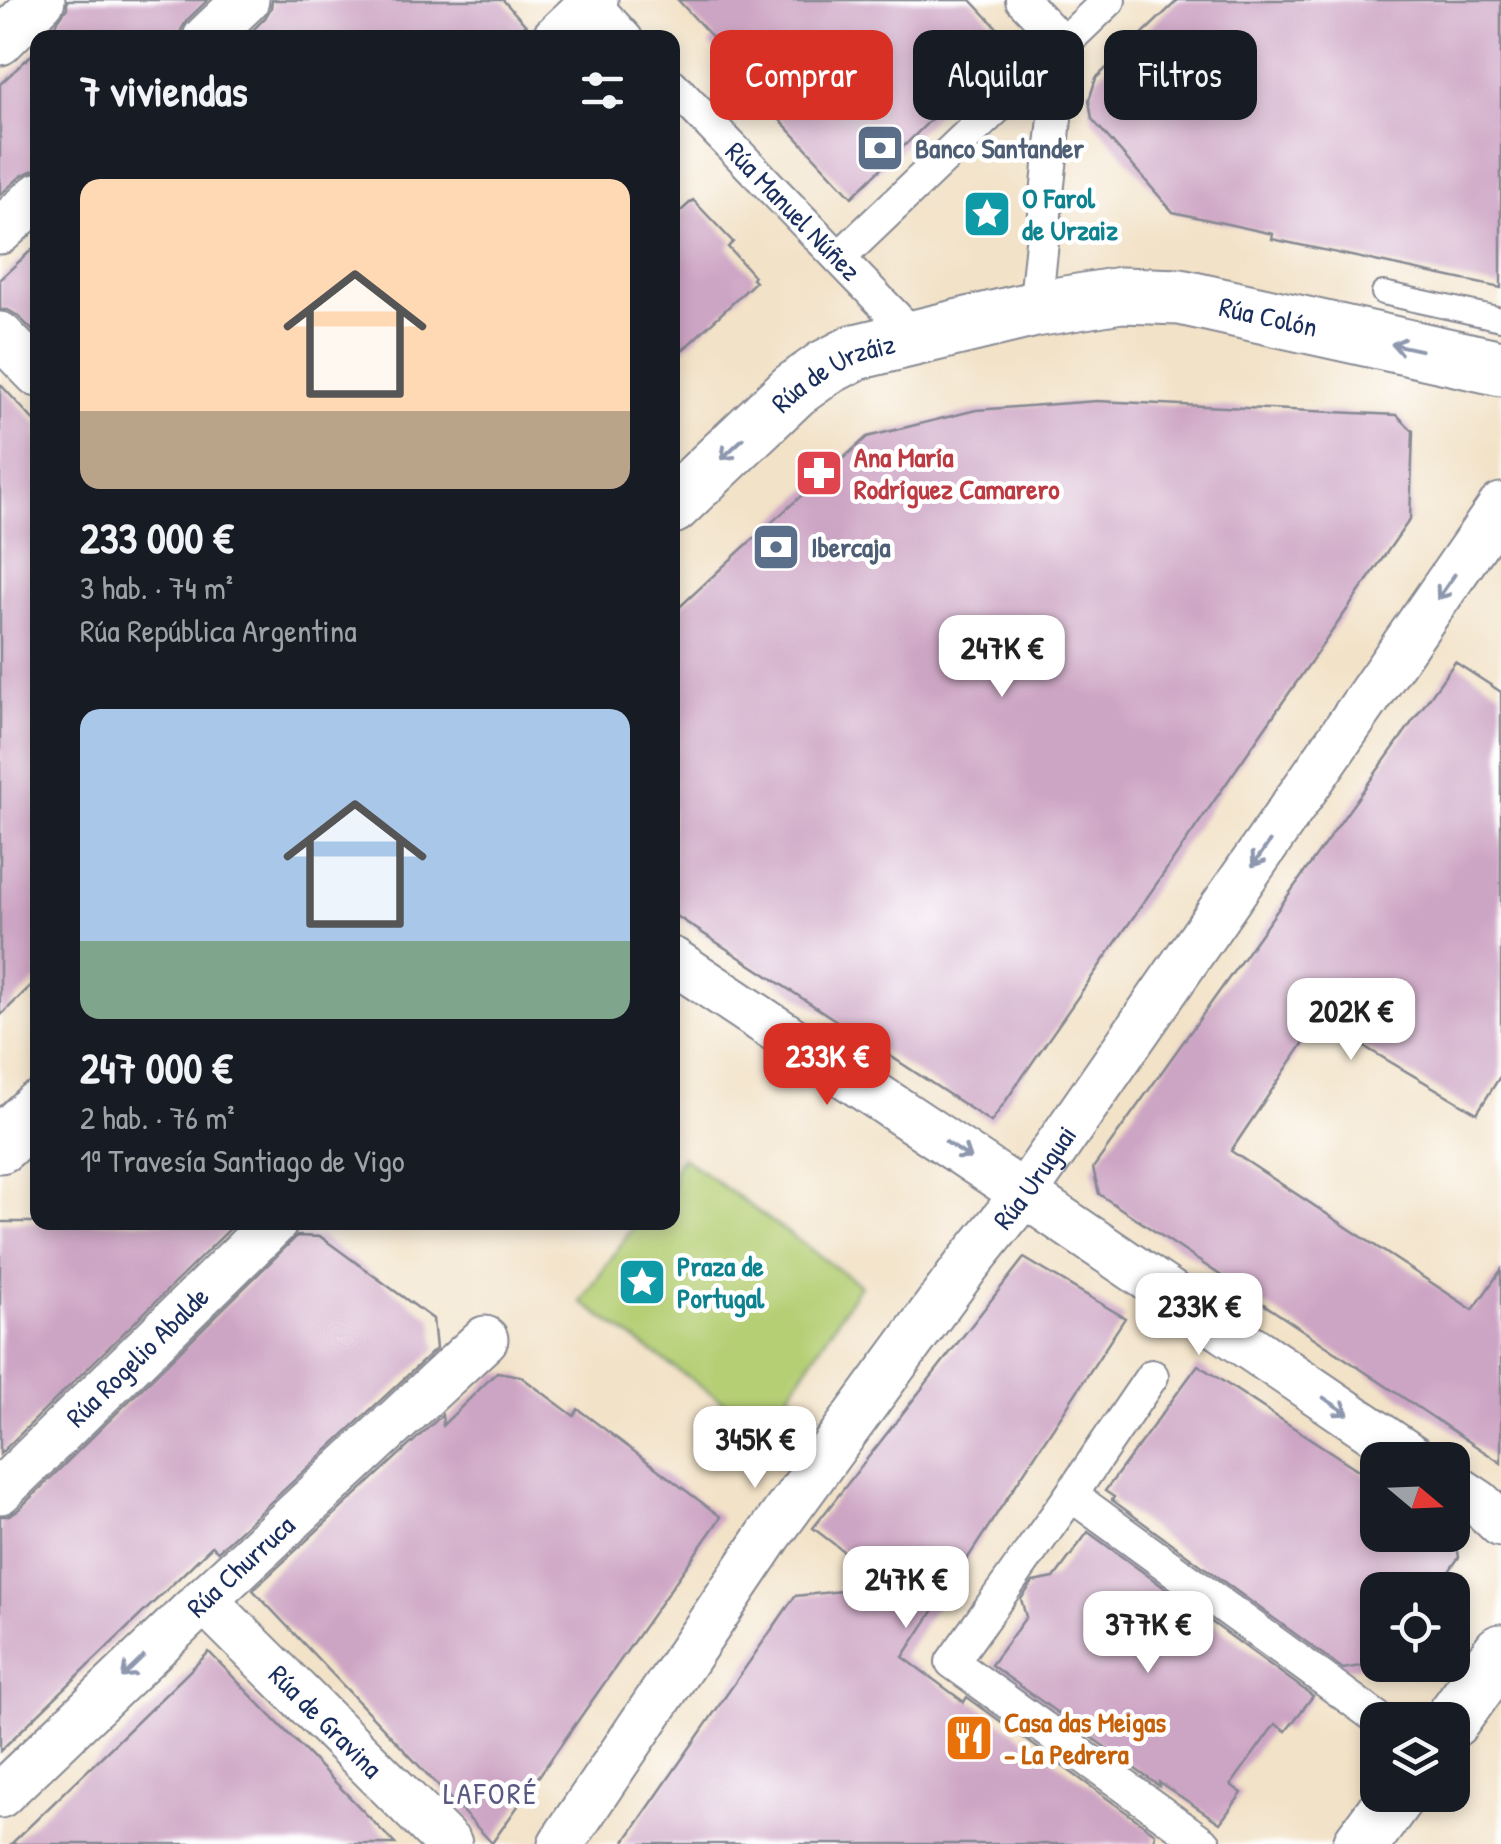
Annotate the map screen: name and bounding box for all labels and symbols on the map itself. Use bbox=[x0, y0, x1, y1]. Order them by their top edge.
bank icon: Banco Santander bbox=[854, 122, 906, 174]
place label: Banco Santander bbox=[915, 129, 1084, 167]
street label: Rúa Manuel Núñez bbox=[717, 133, 870, 289]
place label: O Farol de Urzaiz bbox=[1022, 179, 1118, 249]
place icon: O Farol de Urzaiz bbox=[961, 188, 1013, 240]
street label: Rúa Colón bbox=[1216, 287, 1321, 346]
street label: Rúa de Urzáiz bbox=[763, 324, 899, 421]
one-way arrow bbox=[1391, 337, 1423, 355]
one-way arrow bbox=[720, 437, 745, 460]
place label: Ana María Rodríguez Camarero bbox=[854, 438, 1060, 509]
pharmacy icon: Ana María Rodríguez Camarero bbox=[793, 447, 845, 499]
bank icon: Ibercaja bbox=[750, 521, 802, 573]
place label: Ibercaja bbox=[811, 528, 890, 566]
one-way arrow bbox=[1436, 573, 1457, 600]
pin: 247K € bbox=[921, 615, 1083, 700]
one-way arrow bbox=[1251, 839, 1272, 867]
pin: 202K € bbox=[1270, 978, 1432, 1063]
pin: 233K € bbox=[746, 1023, 908, 1108]
street label: Rúa Uruguai bbox=[984, 1118, 1085, 1237]
one-way arrow bbox=[943, 1139, 971, 1160]
place label: Praza de Portugal bbox=[677, 1247, 765, 1318]
place icon: Praza de Portugal bbox=[616, 1256, 668, 1308]
pin: 233K € bbox=[1118, 1273, 1280, 1358]
street label: Rúa Rogelio Abalde bbox=[57, 1278, 217, 1435]
one-way arrow bbox=[1322, 1395, 1350, 1416]
pin: 345K € bbox=[674, 1406, 836, 1491]
north arrow bbox=[1360, 1442, 1470, 1552]
street label: Rúa Churruca bbox=[178, 1506, 303, 1626]
pin: 247K € bbox=[825, 1546, 987, 1631]
pin: 377K € bbox=[1067, 1591, 1229, 1676]
one-way arrow bbox=[122, 1655, 146, 1679]
street label: Rúa de Gravina bbox=[261, 1656, 391, 1786]
place label: Casa das Meigas - La Pedrera bbox=[1004, 1703, 1166, 1773]
restaurant icon: Casa das Meigas - La Pedrera bbox=[943, 1712, 995, 1764]
district label: LAFORÉ bbox=[443, 1773, 539, 1813]

